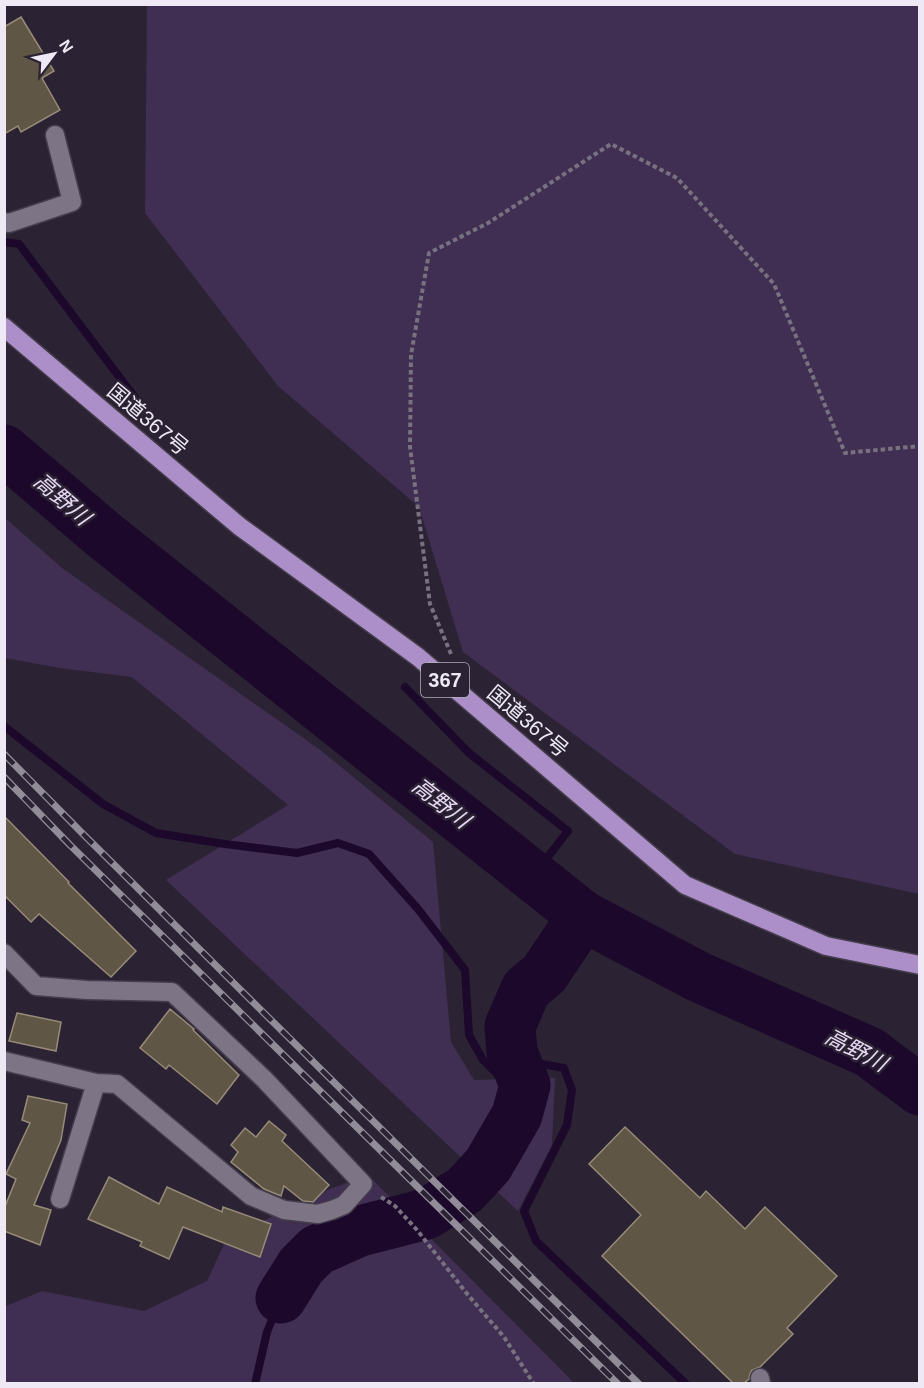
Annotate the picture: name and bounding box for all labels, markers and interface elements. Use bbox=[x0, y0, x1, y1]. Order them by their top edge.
north arrow bbox=[24, 24, 84, 84]
text: N bbox=[56, 37, 77, 56]
street label: 国道367号 bbox=[103, 379, 193, 459]
water label: 高野川 bbox=[29, 468, 97, 531]
road number: 367 bbox=[421, 663, 469, 697]
street label: 国道367号 bbox=[483, 681, 573, 761]
water label: 高野川 bbox=[407, 773, 476, 834]
water label: 高野川 bbox=[821, 1023, 893, 1077]

